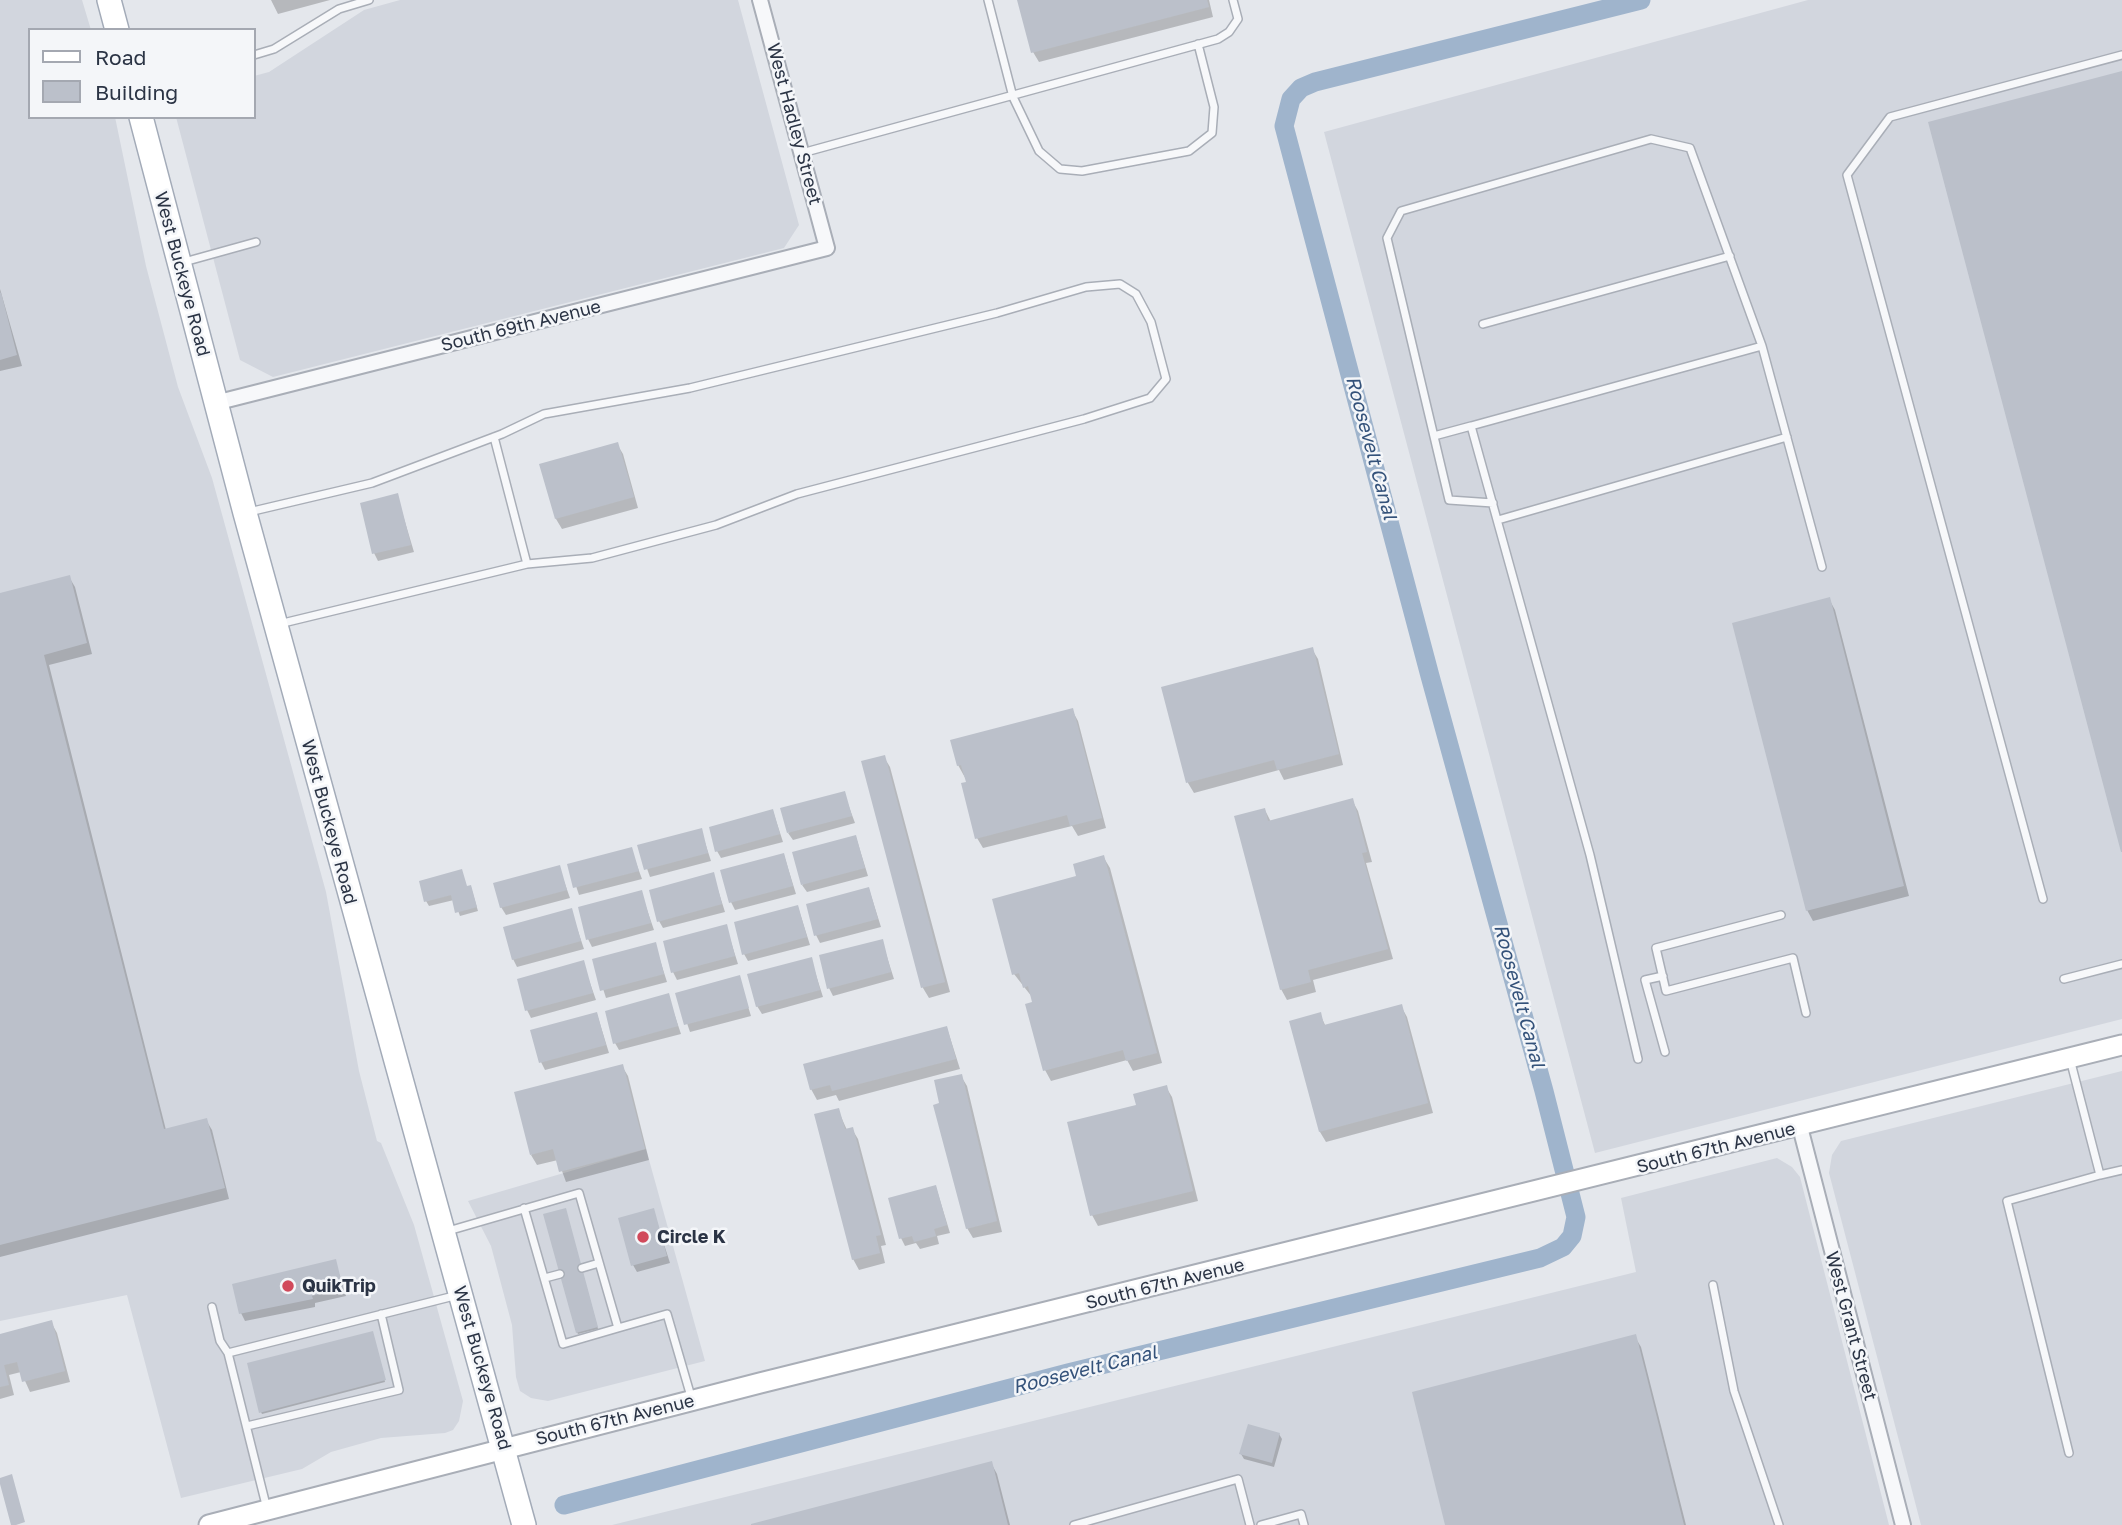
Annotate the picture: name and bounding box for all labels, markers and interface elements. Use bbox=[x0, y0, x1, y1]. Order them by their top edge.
legend bbox=[28, 28, 256, 119]
street label: West Hadley Street bbox=[762, 41, 826, 207]
text: Road bbox=[95, 44, 146, 70]
text: Building bbox=[95, 79, 178, 105]
street label: West Buckeye Road bbox=[150, 189, 214, 359]
street label: South 69th Avenue bbox=[439, 296, 603, 356]
water label: Roosevelt Canal bbox=[1341, 374, 1401, 522]
street label: West Buckeye Road bbox=[297, 737, 361, 907]
water label: Roosevelt Canal bbox=[1489, 922, 1549, 1070]
street label: South 67th Avenue bbox=[1634, 1118, 1798, 1178]
place label: Circle K bbox=[657, 1226, 726, 1248]
marker: Circle K bbox=[635, 1229, 651, 1245]
street label: West Grant Street bbox=[1821, 1249, 1881, 1403]
street label: South 67th Avenue bbox=[1083, 1254, 1247, 1314]
place label: QuikTrip bbox=[302, 1275, 376, 1297]
marker: QuikTrip bbox=[280, 1278, 296, 1294]
street label: West Buckeye Road bbox=[448, 1283, 516, 1453]
water label: Roosevelt Canal bbox=[1011, 1341, 1159, 1399]
street label: South 67th Avenue bbox=[533, 1390, 697, 1450]

